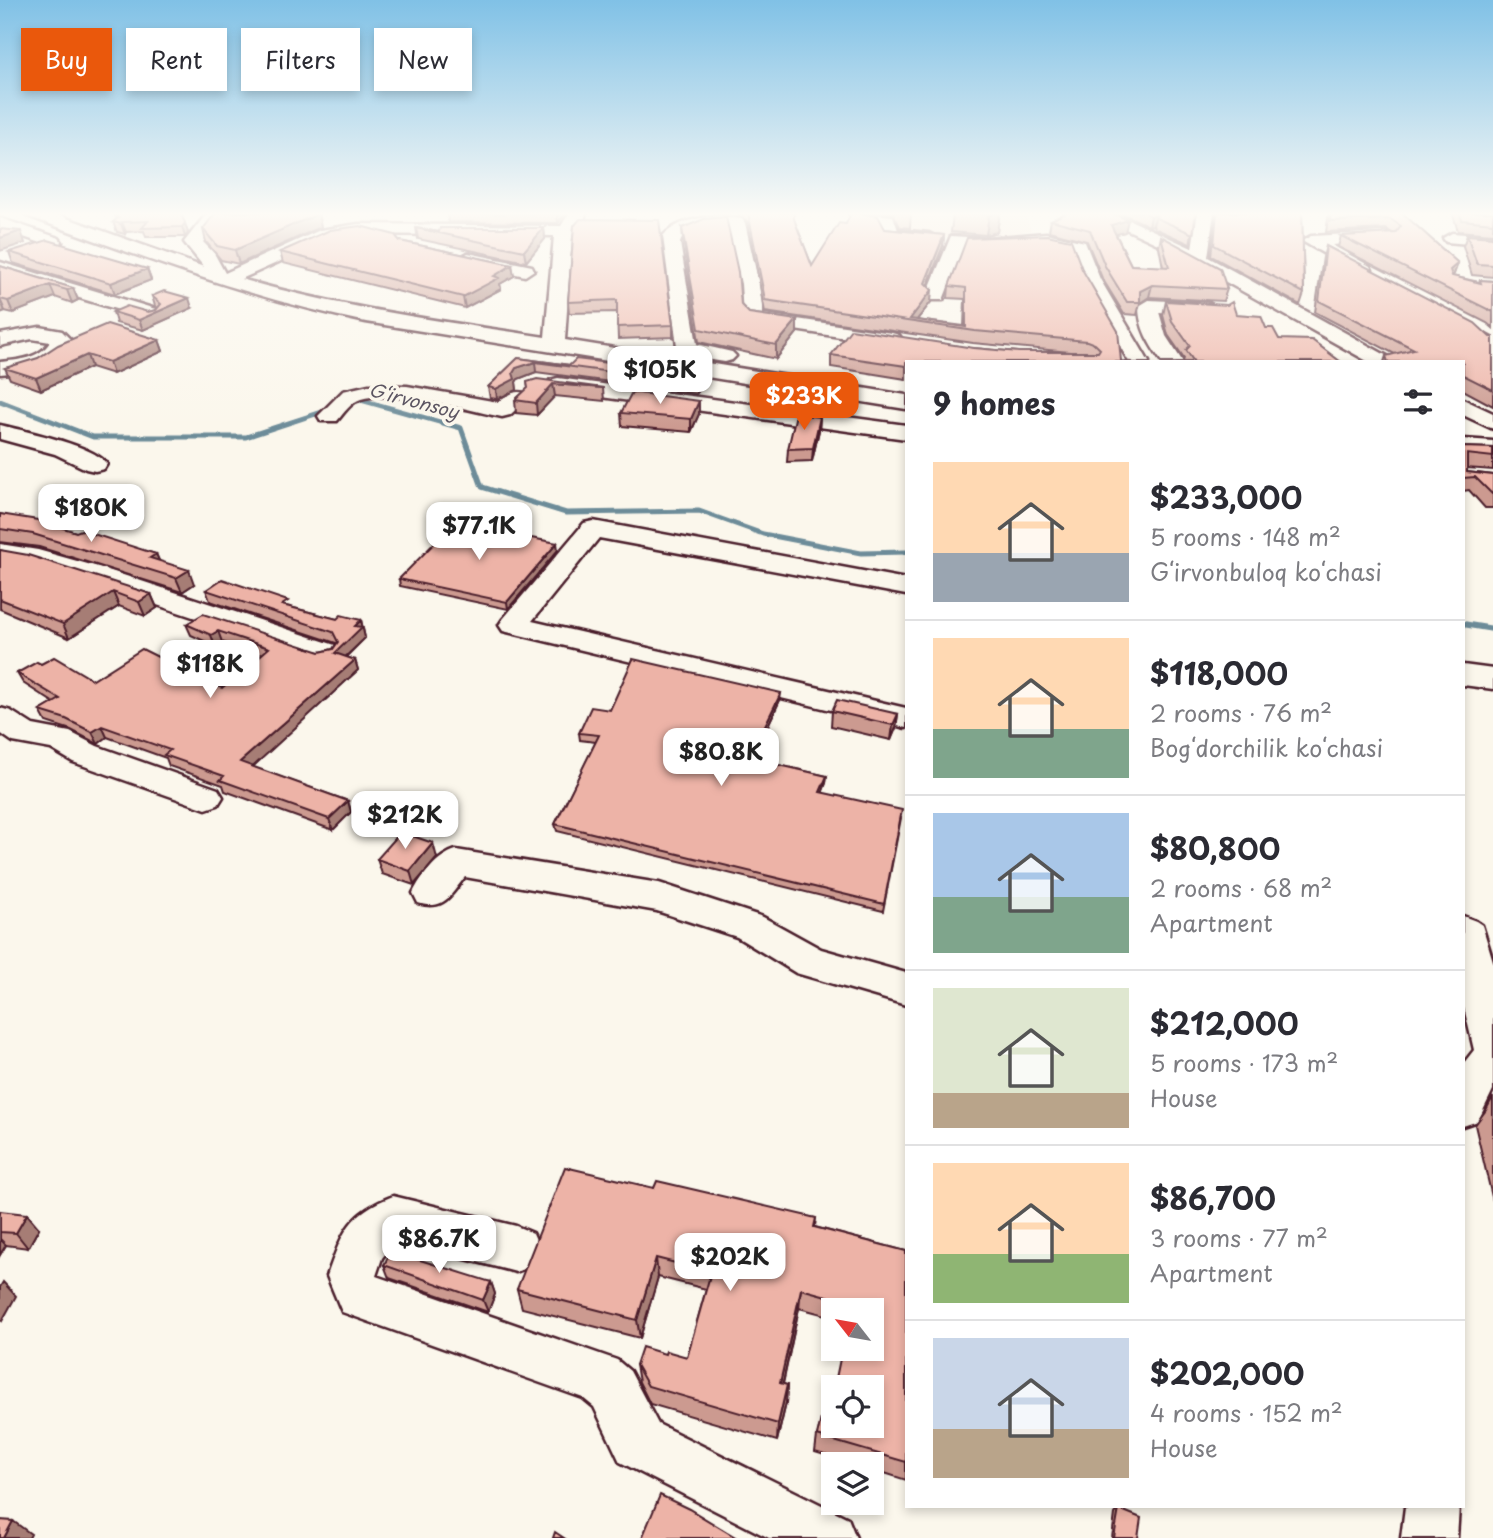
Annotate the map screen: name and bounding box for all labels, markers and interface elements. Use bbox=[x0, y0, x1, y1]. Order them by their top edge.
chip: Buy bbox=[21, 28, 112, 91]
chip: Rent bbox=[126, 28, 227, 91]
chip: Filters bbox=[241, 28, 360, 91]
chip: New bbox=[374, 28, 472, 91]
pin: $105K bbox=[611, 346, 709, 406]
text: $105K bbox=[623, 351, 697, 386]
pin: $233K bbox=[755, 372, 853, 432]
water label: G‘irvonsoy bbox=[366, 375, 463, 425]
text: $233K bbox=[766, 377, 842, 412]
text: 9 homes bbox=[933, 380, 1055, 425]
icon: filters bbox=[1399, 383, 1437, 421]
text: $233,000 bbox=[1150, 474, 1302, 519]
pin: $180K bbox=[42, 484, 140, 544]
text: $180K bbox=[54, 489, 128, 524]
icon: home bbox=[989, 490, 1073, 574]
pin: $77.1K bbox=[422, 503, 536, 562]
text: $77.1K bbox=[442, 507, 516, 542]
text: 5 rooms · 148 m² bbox=[1150, 519, 1341, 554]
text: Gʻirvonbuloq koʻchasi bbox=[1150, 554, 1382, 589]
pin: $118K bbox=[161, 640, 259, 700]
text: $118K bbox=[176, 645, 244, 680]
text: $118,000 bbox=[1150, 650, 1288, 695]
icon: home bbox=[989, 666, 1073, 750]
text: 2 rooms · 76 m² bbox=[1150, 695, 1332, 730]
pin: $80.8K bbox=[664, 728, 778, 788]
text: Bogʻdorchilik koʻchasi bbox=[1150, 730, 1383, 765]
text: $80.8K bbox=[679, 733, 763, 768]
pin: $212K bbox=[356, 792, 454, 851]
text: $212K bbox=[367, 796, 443, 831]
text: $80,800 bbox=[1150, 825, 1280, 870]
icon: home bbox=[989, 841, 1073, 925]
text: 2 rooms · 68 m² bbox=[1150, 870, 1332, 905]
text: Apartment bbox=[1150, 905, 1273, 940]
text: $212,000 bbox=[1150, 1000, 1299, 1045]
icon: home bbox=[989, 1016, 1073, 1100]
text: 5 rooms · 173 m² bbox=[1150, 1045, 1338, 1080]
text: House bbox=[1150, 1080, 1217, 1115]
text: $86,700 bbox=[1150, 1175, 1276, 1220]
icon: home bbox=[989, 1191, 1073, 1275]
pin: $86.7K bbox=[382, 1216, 496, 1275]
text: $86.7K bbox=[398, 1220, 480, 1255]
text: 3 rooms · 77 m² bbox=[1150, 1220, 1328, 1255]
pin: $202K bbox=[681, 1234, 779, 1293]
text: $202K bbox=[691, 1238, 769, 1273]
text: Apartment bbox=[1150, 1255, 1273, 1290]
north arrow bbox=[821, 1298, 884, 1362]
map controls bbox=[821, 1298, 884, 1515]
text: $202,000 bbox=[1150, 1350, 1305, 1395]
icon: home bbox=[989, 1366, 1073, 1450]
button: locate bbox=[821, 1375, 884, 1438]
text: 4 rooms · 152 m² bbox=[1150, 1395, 1343, 1430]
text: House bbox=[1150, 1430, 1217, 1465]
button: layers bbox=[821, 1452, 884, 1515]

